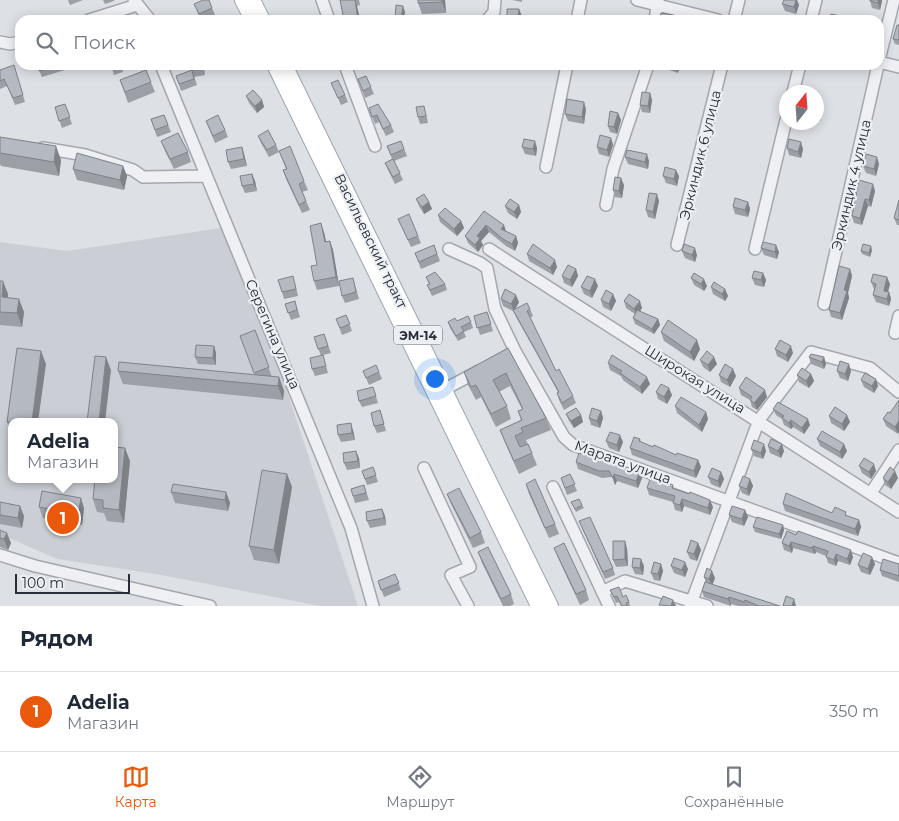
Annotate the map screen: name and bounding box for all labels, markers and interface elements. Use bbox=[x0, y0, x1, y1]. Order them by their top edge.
search box bbox=[15, 15, 884, 70]
icon: search bbox=[33, 29, 61, 57]
text: Поиск bbox=[73, 31, 136, 54]
north arrow bbox=[779, 85, 824, 130]
street label: Эркиндик 6 улица bbox=[675, 88, 725, 222]
street label: Эркиндик 4 улица bbox=[827, 118, 875, 252]
street label: Васильевский тракт bbox=[330, 171, 412, 312]
street label: Серегина улица bbox=[242, 276, 304, 392]
road number: ЭМ-14 bbox=[394, 326, 442, 344]
street label: Широкая улица bbox=[641, 341, 749, 417]
your location bbox=[422, 366, 448, 392]
popup bbox=[8, 418, 118, 483]
text: Adelia bbox=[27, 430, 90, 453]
street label: Марата улица bbox=[572, 436, 674, 488]
text: Магазин bbox=[27, 453, 99, 472]
pin: 1 bbox=[47, 499, 79, 537]
scale bar bbox=[15, 571, 130, 594]
text: 100 m bbox=[22, 574, 64, 592]
text: Рядом bbox=[20, 626, 93, 651]
text: Adelia bbox=[67, 691, 130, 714]
text: 1 bbox=[33, 702, 39, 721]
text: 350 m bbox=[829, 702, 879, 721]
text: Магазин bbox=[67, 714, 139, 733]
tab: Карта bbox=[115, 763, 157, 811]
tab: Маршрут bbox=[386, 763, 454, 811]
tab: Сохранённые bbox=[684, 763, 784, 811]

